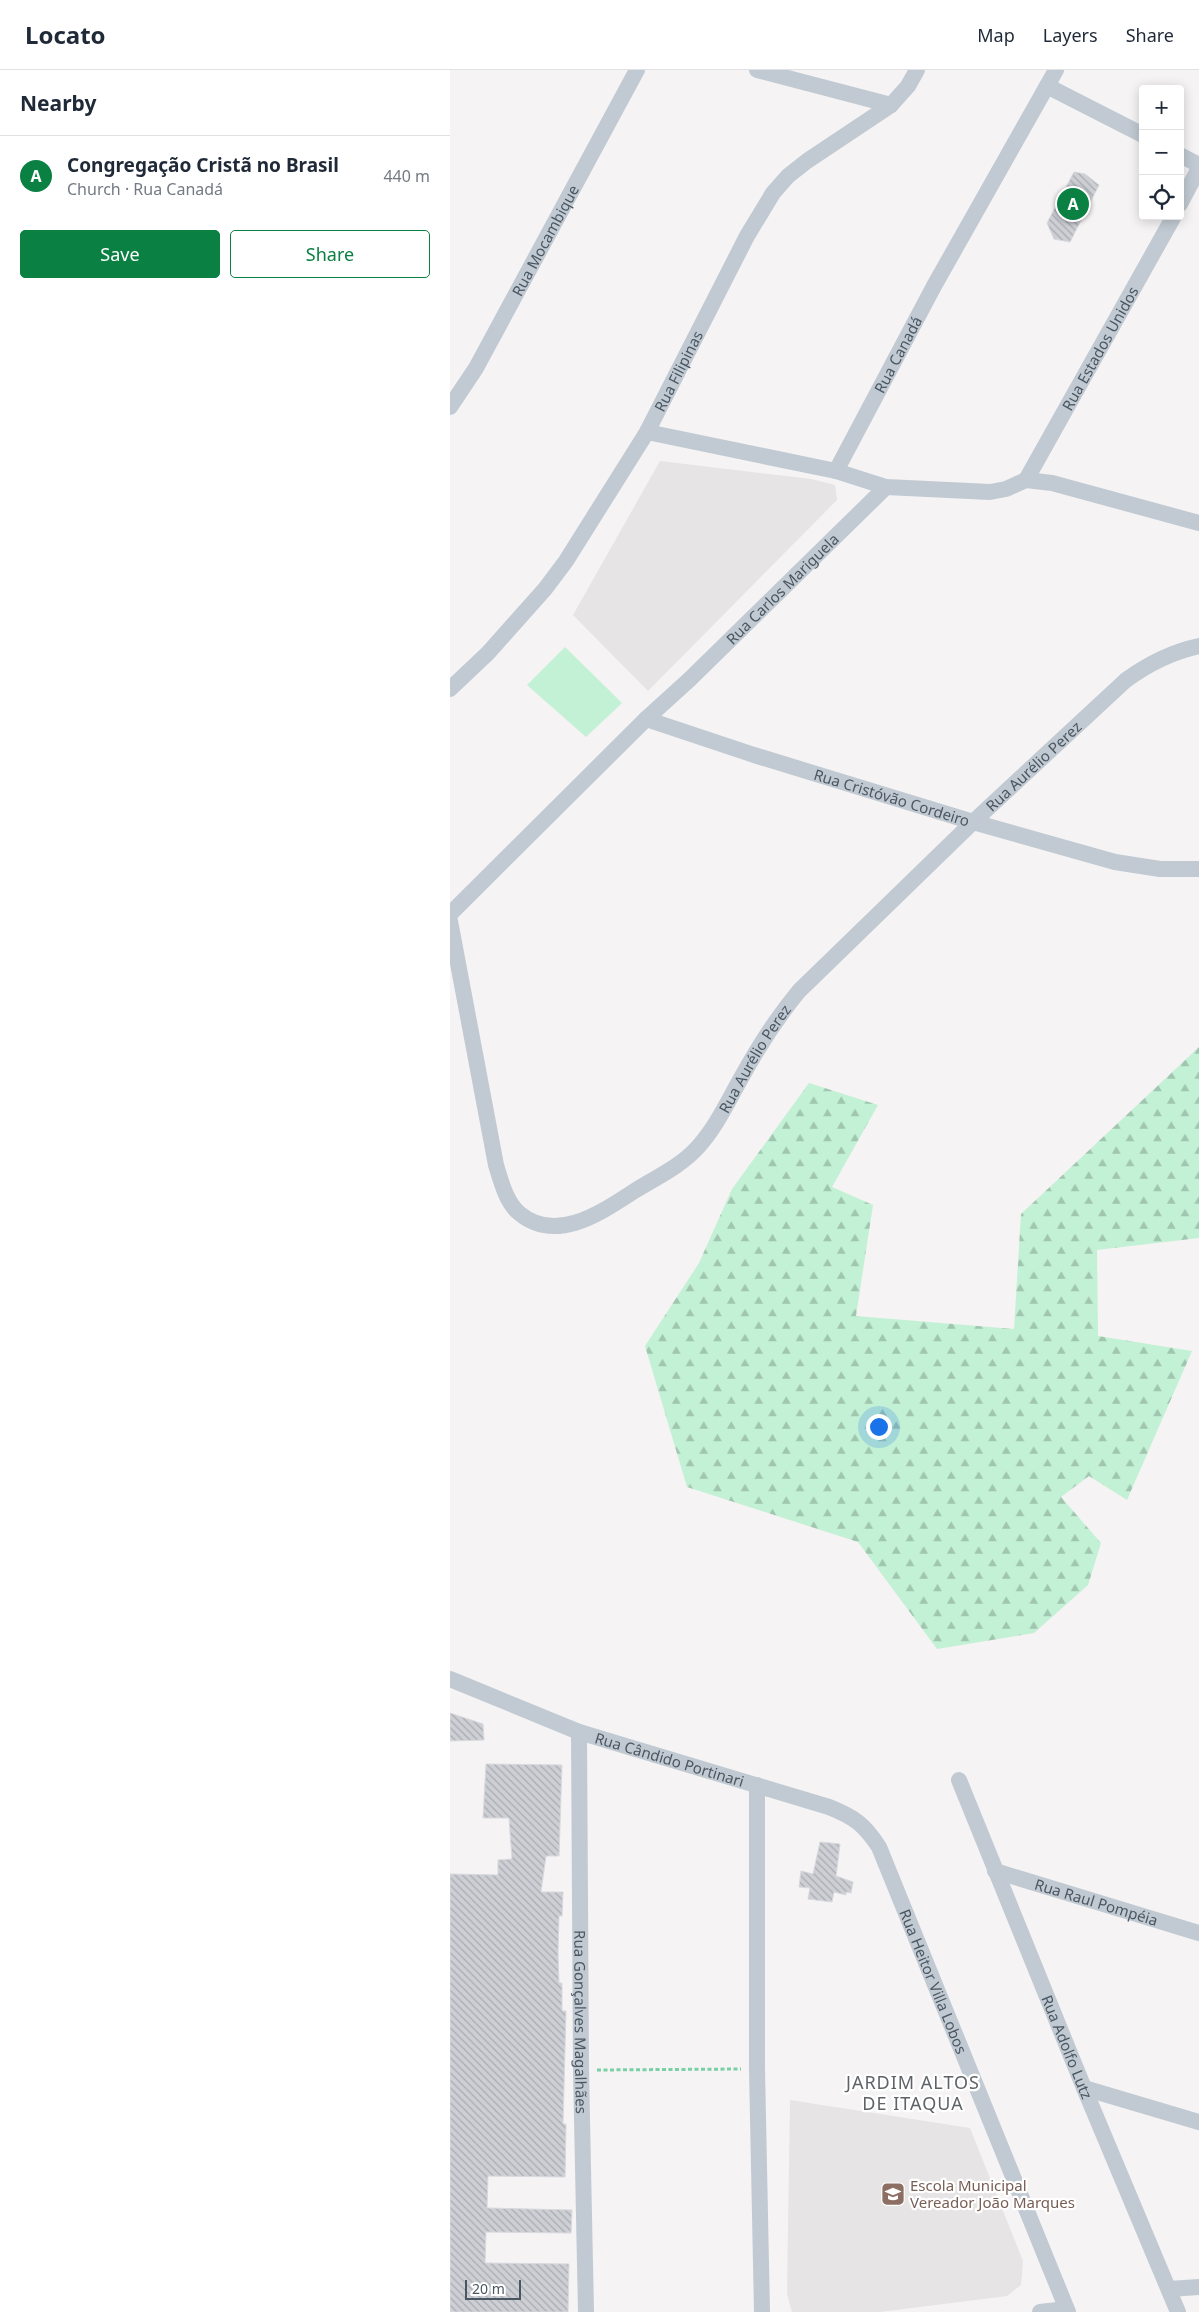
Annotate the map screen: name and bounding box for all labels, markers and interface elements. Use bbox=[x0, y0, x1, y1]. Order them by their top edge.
text: Locato bbox=[25, 18, 106, 51]
text: Map bbox=[977, 23, 1015, 47]
text: Layers bbox=[1043, 23, 1098, 47]
text: Share bbox=[1126, 23, 1174, 47]
map controls bbox=[1139, 85, 1184, 220]
button: + bbox=[1139, 85, 1184, 130]
text: Nearby bbox=[20, 89, 96, 117]
button: − bbox=[1139, 130, 1184, 175]
text: Congregação Cristã no Brasil bbox=[67, 152, 339, 178]
text: A bbox=[30, 165, 42, 187]
text: 440 m bbox=[383, 165, 430, 187]
button: locate bbox=[1139, 175, 1184, 220]
text: Church · Rua Canadá bbox=[67, 178, 223, 200]
street label: Rua Mocambique bbox=[507, 181, 583, 299]
pin: A bbox=[1057, 185, 1089, 223]
button: Save bbox=[20, 230, 220, 278]
button: Share bbox=[230, 230, 430, 278]
street label: Rua Estados Unidos bbox=[1057, 283, 1143, 414]
street label: Rua Canadá bbox=[869, 312, 926, 396]
street label: Rua Filipinas bbox=[649, 327, 707, 415]
street label: Rua Carlos Mariguela bbox=[721, 529, 843, 648]
street label: Rua Aurélio Perez bbox=[981, 717, 1085, 815]
street label: Rua Cristóvão Cordeiro bbox=[811, 764, 972, 830]
street label: Rua Aurélio Perez bbox=[714, 1000, 795, 1116]
your location bbox=[866, 1414, 892, 1440]
street label: Rua Cândido Portinari bbox=[592, 1727, 747, 1791]
street label: Rua Raul Pompéia bbox=[1032, 1874, 1161, 1930]
street label: Rua Heitor Villa Lobos bbox=[895, 1906, 972, 2057]
street label: Rua Gonçalves Magalhães bbox=[570, 1930, 592, 2114]
street label: Rua Adolfo Lutz bbox=[1037, 1992, 1097, 2102]
district label: JARDIM ALTOS DE ITAQUA bbox=[844, 2070, 980, 2115]
place label: Escola Municipal Vereador João Marques bbox=[910, 2175, 1075, 2212]
school or university icon: Escola Municipal Vereador João Marques bbox=[880, 2181, 906, 2207]
scale bar bbox=[465, 2277, 521, 2300]
text: 20 m bbox=[472, 2279, 505, 2298]

